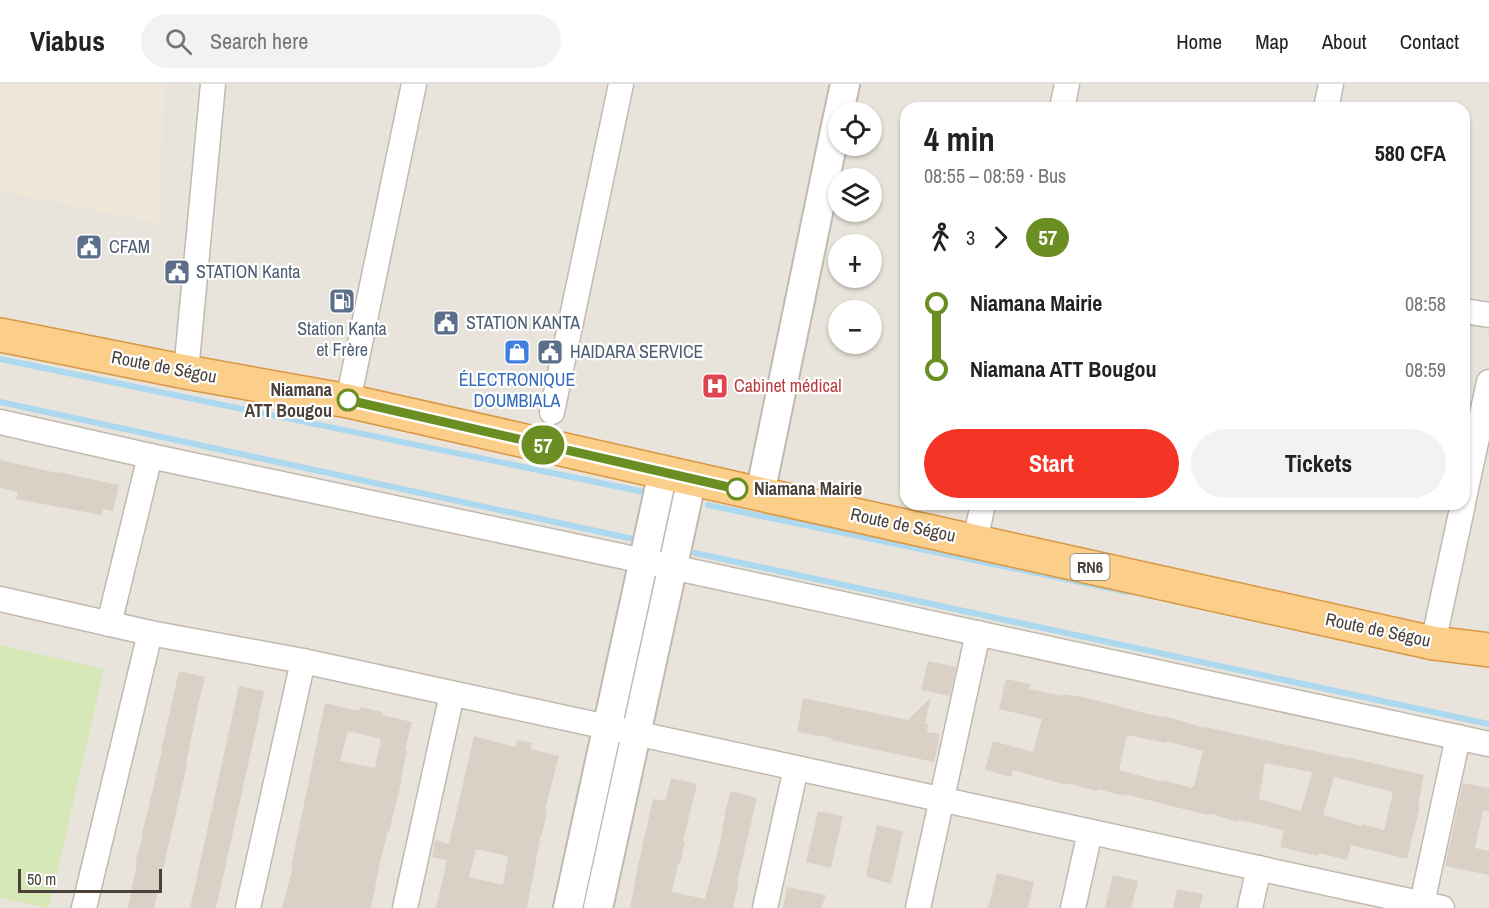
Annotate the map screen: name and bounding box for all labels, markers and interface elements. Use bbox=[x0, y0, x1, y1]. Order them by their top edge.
search box bbox=[141, 14, 561, 68]
text: Viabus bbox=[30, 22, 105, 60]
icon: search bbox=[162, 25, 195, 58]
text: Search here bbox=[210, 26, 308, 56]
text: Home bbox=[1176, 27, 1222, 56]
text: Map bbox=[1255, 27, 1289, 56]
text: About bbox=[1322, 27, 1367, 56]
text: Contact bbox=[1400, 27, 1459, 56]
map controls bbox=[828, 102, 882, 354]
button: locate bbox=[828, 102, 882, 156]
text: 4 min bbox=[924, 117, 995, 161]
text: 580 CFA bbox=[1375, 138, 1446, 168]
text: 08:55 – 08:59 · Bus bbox=[924, 162, 1066, 189]
button: layers bbox=[828, 168, 882, 222]
icon: walk bbox=[924, 221, 957, 254]
icon: forward bbox=[984, 221, 1017, 254]
text: 57 bbox=[1038, 223, 1057, 252]
text: 3 bbox=[966, 224, 975, 251]
public building icon: CFAM bbox=[74, 232, 104, 262]
place label: CFAM bbox=[109, 234, 150, 259]
button: + bbox=[828, 234, 882, 288]
public building icon: STATION Kanta bbox=[162, 257, 192, 287]
place label: STATION Kanta bbox=[196, 259, 301, 284]
fuel station icon: Station Kanta et Frère bbox=[327, 286, 357, 316]
text: Niamana Mairie bbox=[970, 288, 1102, 318]
text: 08:58 bbox=[1405, 290, 1446, 317]
button: − bbox=[828, 300, 882, 354]
public building icon: STATION KANTA bbox=[431, 308, 461, 338]
place label: STATION KANTA bbox=[466, 310, 580, 335]
place label: Station Kanta et Frère bbox=[297, 316, 387, 362]
shop icon: ÉLECTRONIQUE DOUMBIALA bbox=[502, 337, 532, 367]
public building icon: HAIDARA SERVICE bbox=[535, 337, 565, 367]
place label: HAIDARA SERVICE bbox=[570, 339, 703, 364]
street label: Route de Ségou bbox=[109, 344, 219, 389]
text: Niamana ATT Bougou bbox=[970, 354, 1156, 384]
text: 08:59 bbox=[1405, 356, 1446, 383]
place label: ÉLECTRONIQUE DOUMBIALA bbox=[459, 367, 575, 413]
hospital icon: Cabinet médical bbox=[700, 371, 730, 401]
place label: Cabinet médical bbox=[734, 373, 841, 398]
place label: Niamana ATT Bougou bbox=[245, 377, 333, 423]
marker: Niamana ATT Bougou bbox=[337, 389, 359, 411]
line badge: 57 bbox=[516, 426, 570, 464]
button: Start bbox=[924, 429, 1179, 498]
button: Tickets bbox=[1191, 429, 1446, 498]
text: 57 bbox=[533, 431, 553, 460]
place label: Niamana Mairie bbox=[754, 476, 862, 501]
marker: Niamana Mairie bbox=[726, 478, 748, 500]
street label: Route de Ségou bbox=[848, 501, 958, 548]
road number: RN6 bbox=[1070, 554, 1110, 580]
street label: Route de Ségou bbox=[1323, 606, 1433, 653]
scale bar bbox=[18, 866, 162, 894]
text: 50 m bbox=[27, 868, 56, 890]

